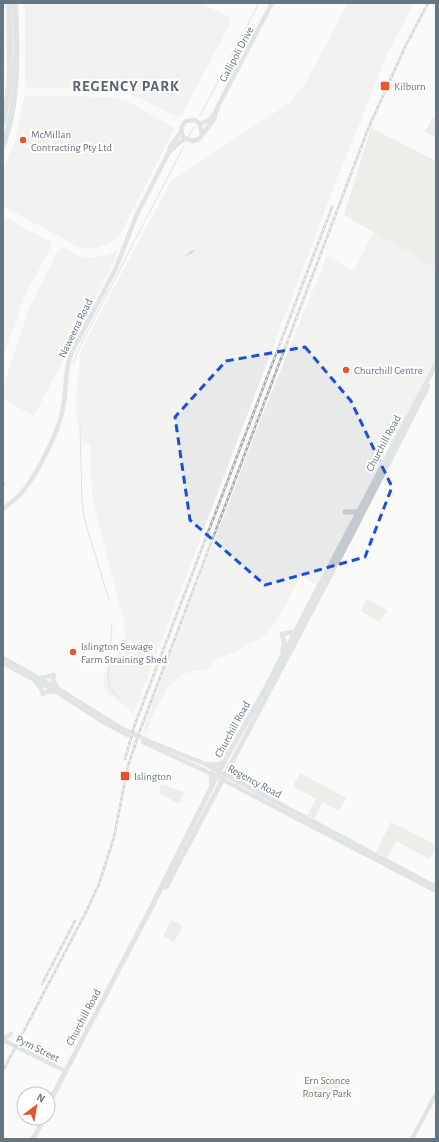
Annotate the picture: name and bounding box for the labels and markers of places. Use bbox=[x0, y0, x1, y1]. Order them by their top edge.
marker: Kilburn bbox=[379, 80, 391, 92]
place label: Kilburn bbox=[394, 81, 426, 92]
place label: McMillan Contracting Pty Ltd bbox=[31, 129, 112, 153]
marker: McMillan Contracting Pty Ltd bbox=[18, 135, 28, 145]
marker: Churchill Centre bbox=[341, 365, 351, 375]
place label: Churchill Centre bbox=[354, 365, 423, 376]
place label: Islington Sewage Farm Straining Shed bbox=[81, 641, 168, 665]
marker: Islington Sewage Farm Straining Shed bbox=[68, 647, 78, 657]
marker: Islington bbox=[119, 770, 131, 782]
place label: Islington bbox=[134, 771, 172, 782]

